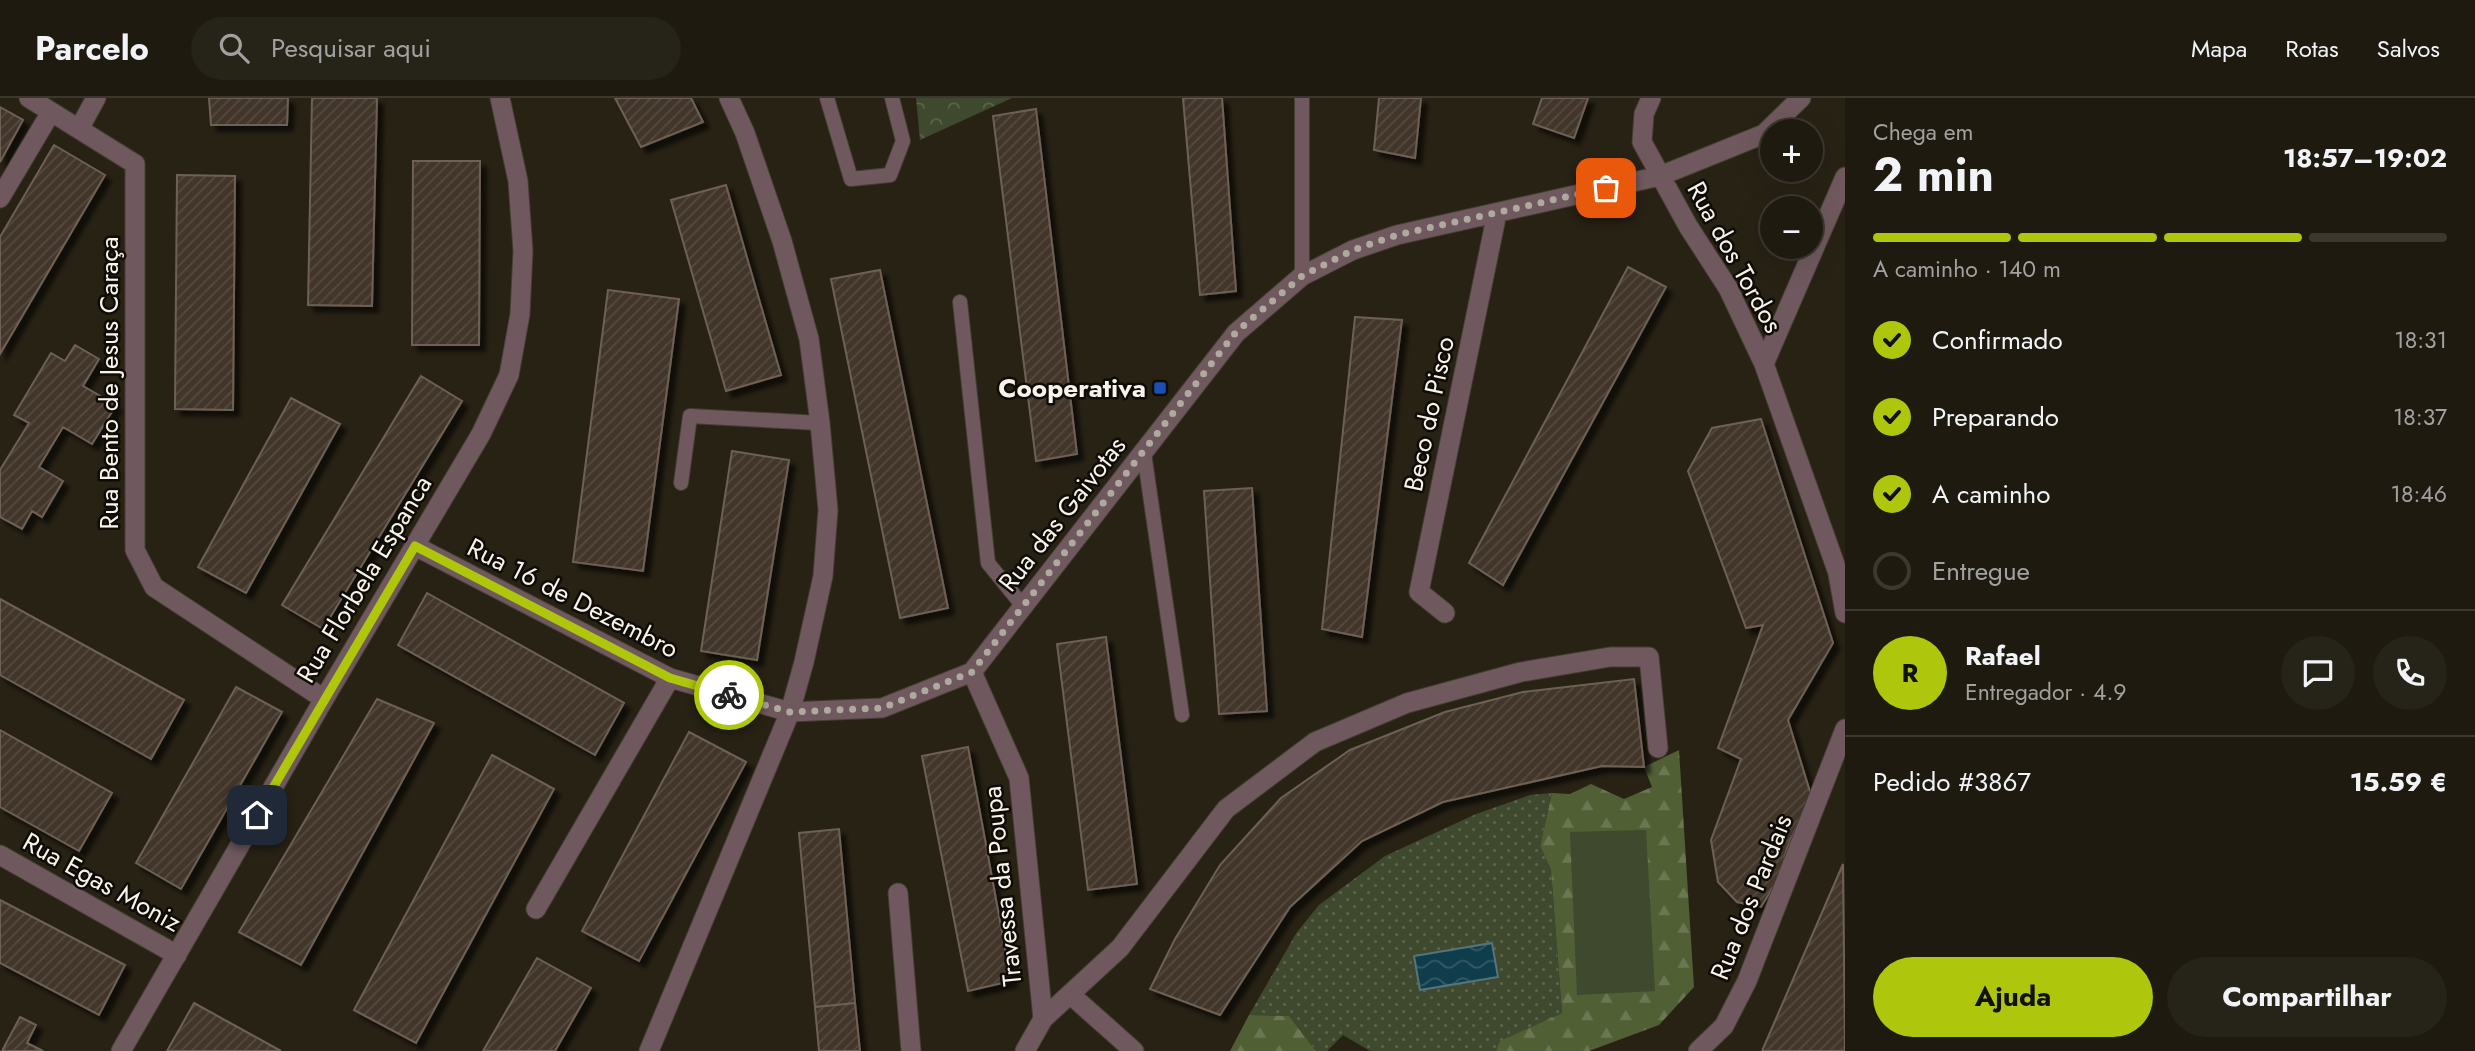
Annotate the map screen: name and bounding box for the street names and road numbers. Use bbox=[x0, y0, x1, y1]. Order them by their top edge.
street label: Rua dos Tordos bbox=[1678, 174, 1792, 340]
street label: Rua Bento de Jesus Caraça bbox=[90, 236, 128, 530]
street label: Beco do Pisco bbox=[1394, 333, 1464, 495]
street label: Rua das Gaivotas bbox=[989, 428, 1135, 600]
street label: Rua Florbela Espanca bbox=[287, 468, 441, 690]
street label: Rua 16 de Dezembro bbox=[461, 528, 685, 668]
street label: Travessa da Poupa bbox=[973, 784, 1031, 988]
street label: Rua dos Pardais bbox=[1701, 809, 1801, 985]
street label: Rua Egas Moniz bbox=[16, 823, 188, 941]

